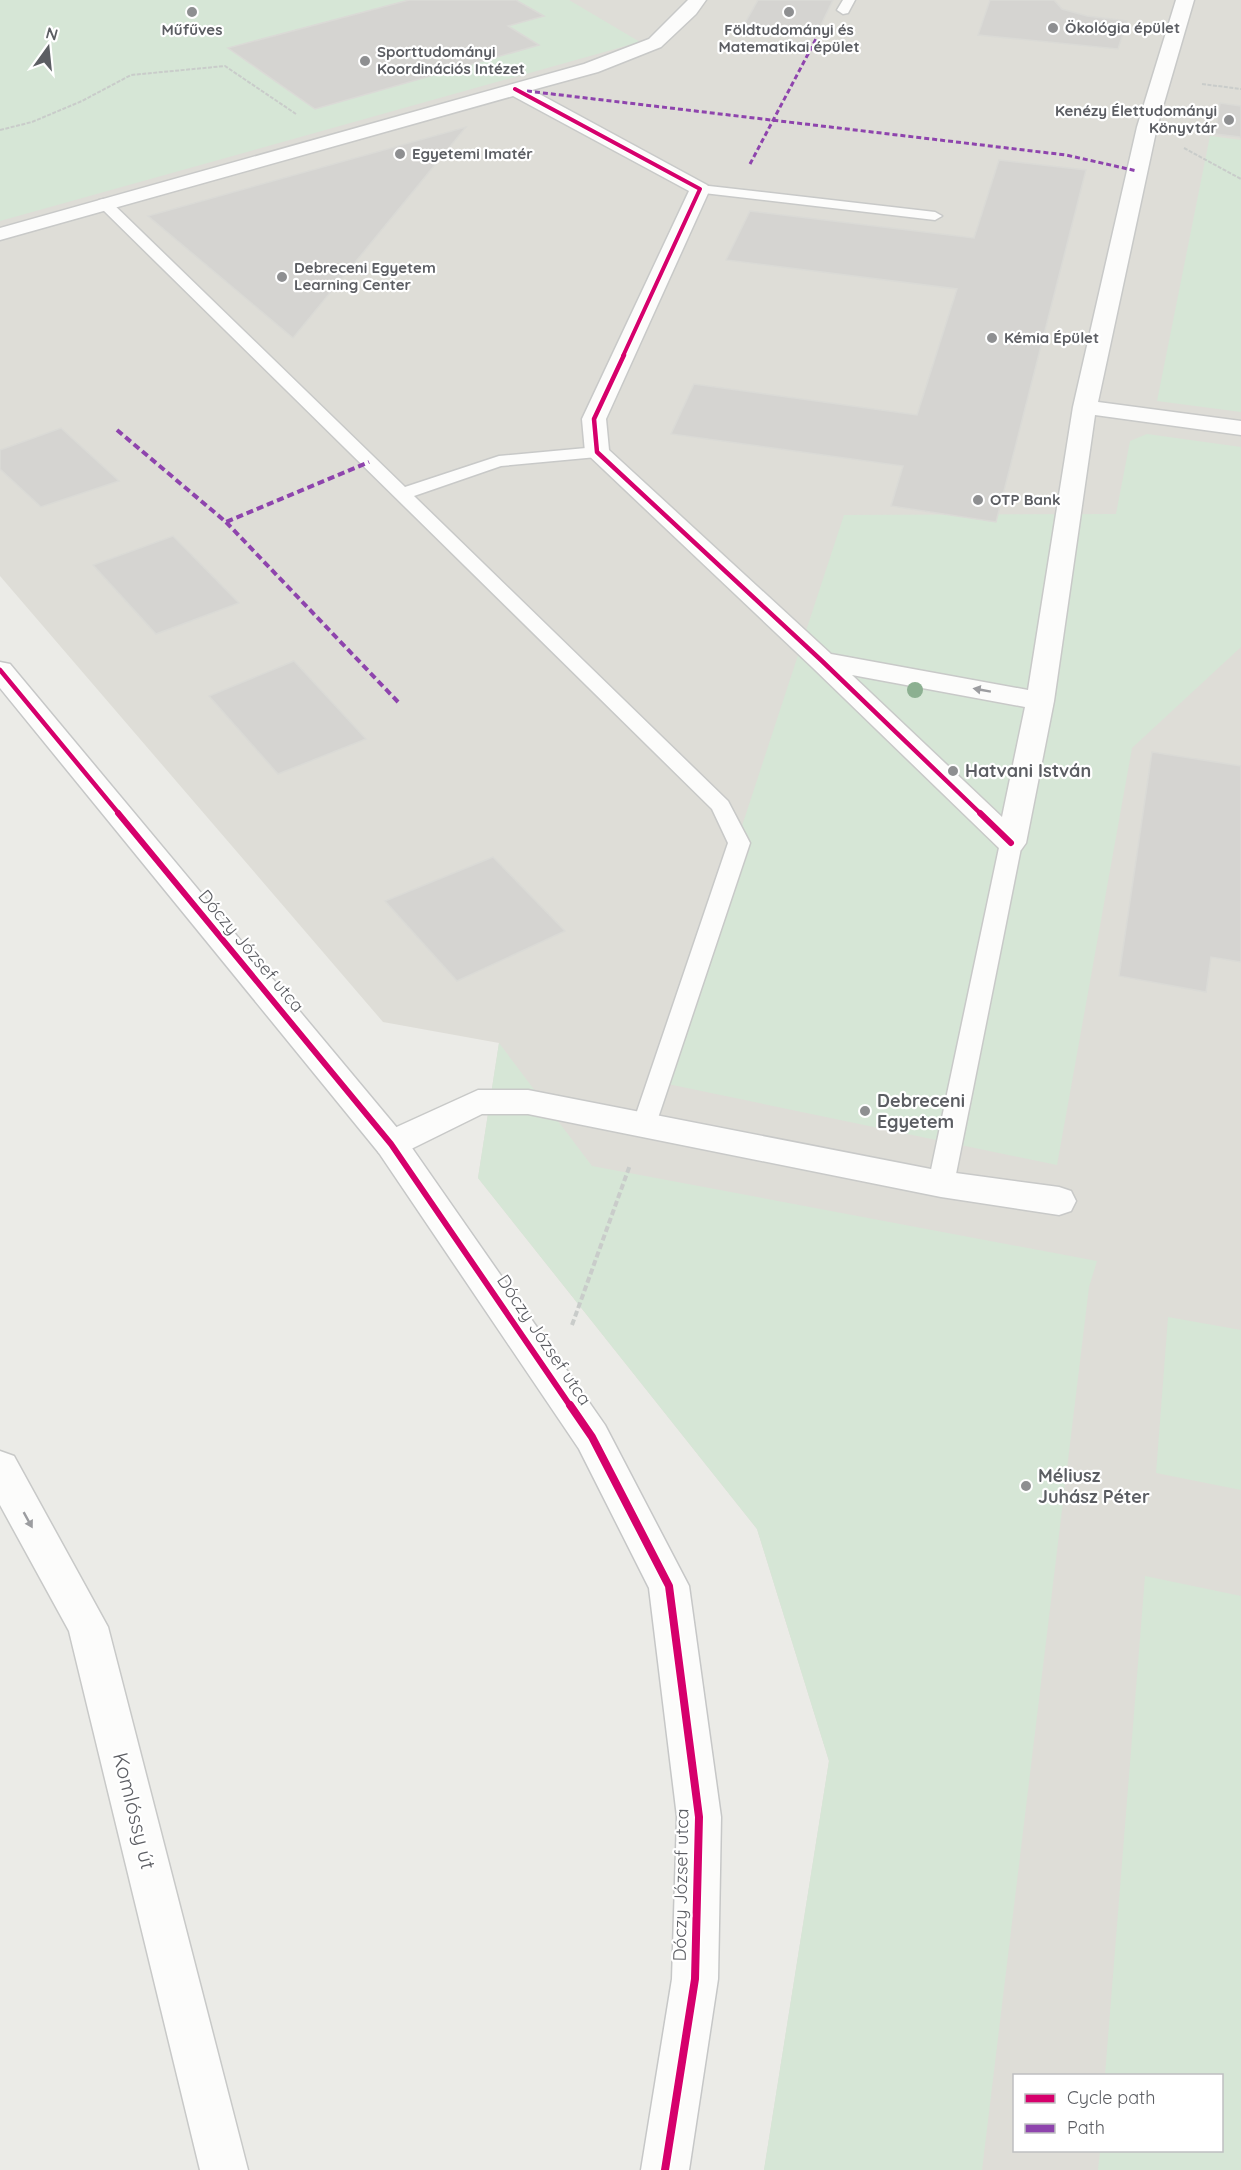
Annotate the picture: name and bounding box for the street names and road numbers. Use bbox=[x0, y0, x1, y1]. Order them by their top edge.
street label: Dóczy József utca bbox=[193, 885, 309, 1017]
street label: Dóczy József utca bbox=[492, 1270, 597, 1410]
street label: Komlóssy út bbox=[108, 1750, 162, 1872]
street label: Dóczy József utca bbox=[668, 1808, 693, 1962]

